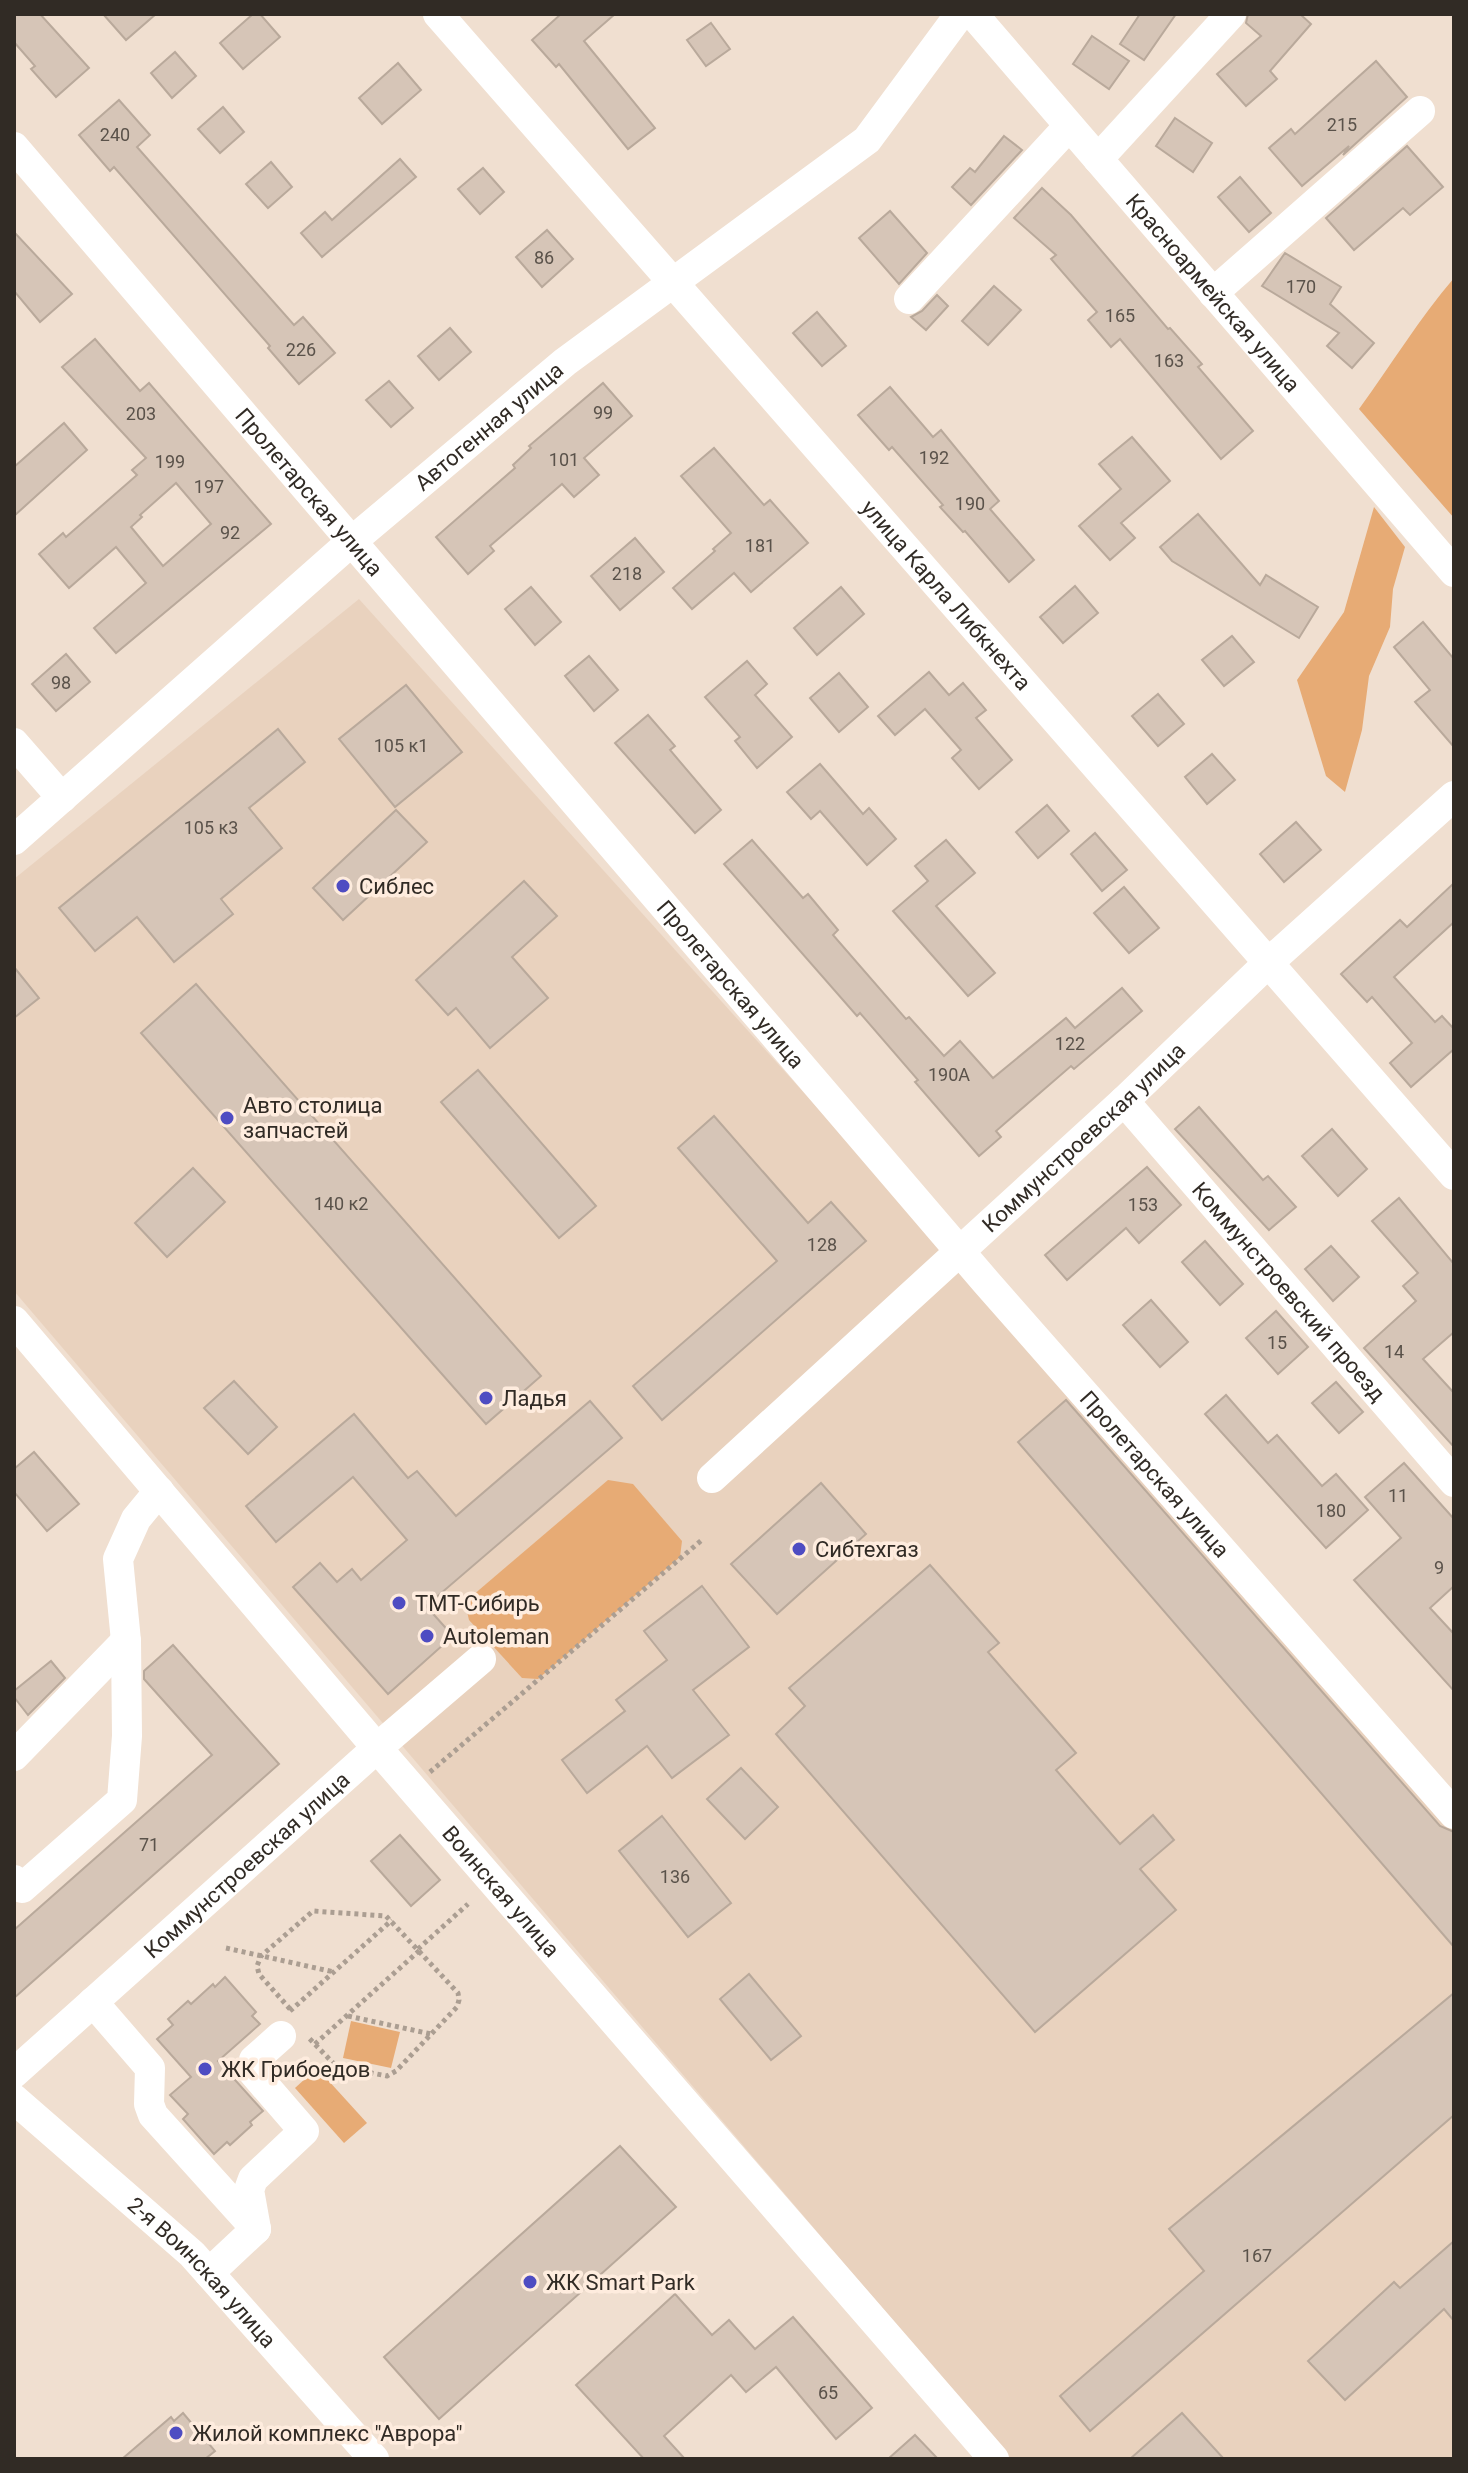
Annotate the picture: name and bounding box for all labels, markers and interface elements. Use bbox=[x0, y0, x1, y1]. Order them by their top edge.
house number: 215 bbox=[1327, 114, 1357, 135]
house number: 240 bbox=[100, 124, 130, 145]
street label: Красноармейская улица bbox=[1121, 189, 1305, 397]
house number: 86 bbox=[534, 247, 554, 268]
house number: 170 bbox=[1286, 276, 1316, 297]
house number: 165 bbox=[1105, 305, 1135, 326]
house number: 226 bbox=[286, 339, 316, 360]
house number: 163 bbox=[1154, 350, 1184, 371]
street label: Автогенная улица bbox=[410, 357, 568, 496]
house number: 99 bbox=[593, 402, 613, 423]
house number: 203 bbox=[126, 403, 156, 424]
street label: Пролетарская улица bbox=[230, 403, 388, 581]
house number: 192 bbox=[919, 447, 949, 468]
house number: 101 bbox=[549, 449, 579, 470]
house number: 199 bbox=[155, 451, 185, 472]
house number: 197 bbox=[194, 476, 224, 497]
house number: 190 bbox=[955, 493, 985, 514]
street label: улица Карла Либкнехта bbox=[856, 495, 1036, 695]
house number: 92 bbox=[220, 522, 240, 543]
house number: 181 bbox=[745, 535, 775, 556]
house number: 218 bbox=[612, 563, 642, 584]
house number: 98 bbox=[51, 672, 71, 693]
house number: 105 к1 bbox=[374, 735, 428, 756]
house number: 105 к3 bbox=[184, 817, 238, 838]
place label: Сиблес bbox=[359, 874, 434, 899]
marker: Сиблес bbox=[334, 877, 352, 895]
street label: Пролетарская улица bbox=[652, 895, 809, 1073]
house number: 122 bbox=[1055, 1033, 1085, 1054]
street label: Коммунстроевская улица bbox=[977, 1038, 1190, 1237]
house number: 190А bbox=[928, 1064, 970, 1085]
place label: Авто столица запчастей bbox=[243, 1093, 382, 1143]
marker: Авто столица запчастей bbox=[218, 1109, 236, 1127]
street label: Коммунстроевский проезд bbox=[1187, 1177, 1390, 1406]
house number: 140 к2 bbox=[314, 1193, 368, 1214]
house number: 153 bbox=[1128, 1194, 1158, 1215]
house number: 128 bbox=[807, 1234, 837, 1255]
house number: 15 bbox=[1267, 1332, 1287, 1353]
house number: 14 bbox=[1384, 1341, 1404, 1362]
place label: Ладья bbox=[502, 1386, 567, 1411]
street label: Пролетарская улица bbox=[1075, 1386, 1234, 1562]
marker: Ладья bbox=[477, 1389, 495, 1407]
house number: 11 bbox=[1388, 1485, 1408, 1506]
house number: 180 bbox=[1316, 1500, 1346, 1521]
place label: Сибтехгаз bbox=[815, 1537, 919, 1562]
marker: Сибтехгаз bbox=[790, 1540, 808, 1558]
house number: 9 bbox=[1434, 1557, 1444, 1578]
place label: ТМТ-Сибирь bbox=[415, 1591, 540, 1616]
marker: ТМТ-Сибирь bbox=[390, 1594, 408, 1612]
place label: Autoleman bbox=[443, 1624, 549, 1649]
marker: Autoleman bbox=[418, 1627, 436, 1645]
street label: Коммунстроевская улица bbox=[139, 1767, 355, 1964]
street label: Воинская улица bbox=[437, 1821, 564, 1962]
house number: 71 bbox=[139, 1834, 159, 1855]
house number: 136 bbox=[660, 1866, 690, 1887]
place label: ЖК Грибоедов bbox=[221, 2057, 370, 2082]
marker: ЖК Грибоедов bbox=[196, 2060, 214, 2078]
street label: 2-я Воинская улица bbox=[123, 2192, 281, 2353]
house number: 167 bbox=[1242, 2245, 1272, 2266]
place label: ЖК Smart Park bbox=[546, 2270, 696, 2295]
marker: ЖК Smart Park bbox=[521, 2273, 539, 2291]
house number: 65 bbox=[818, 2382, 838, 2403]
place label: Жилой комплекс "Аврора" bbox=[192, 2421, 463, 2446]
marker: Жилой комплекс "Аврора" bbox=[167, 2424, 185, 2442]

